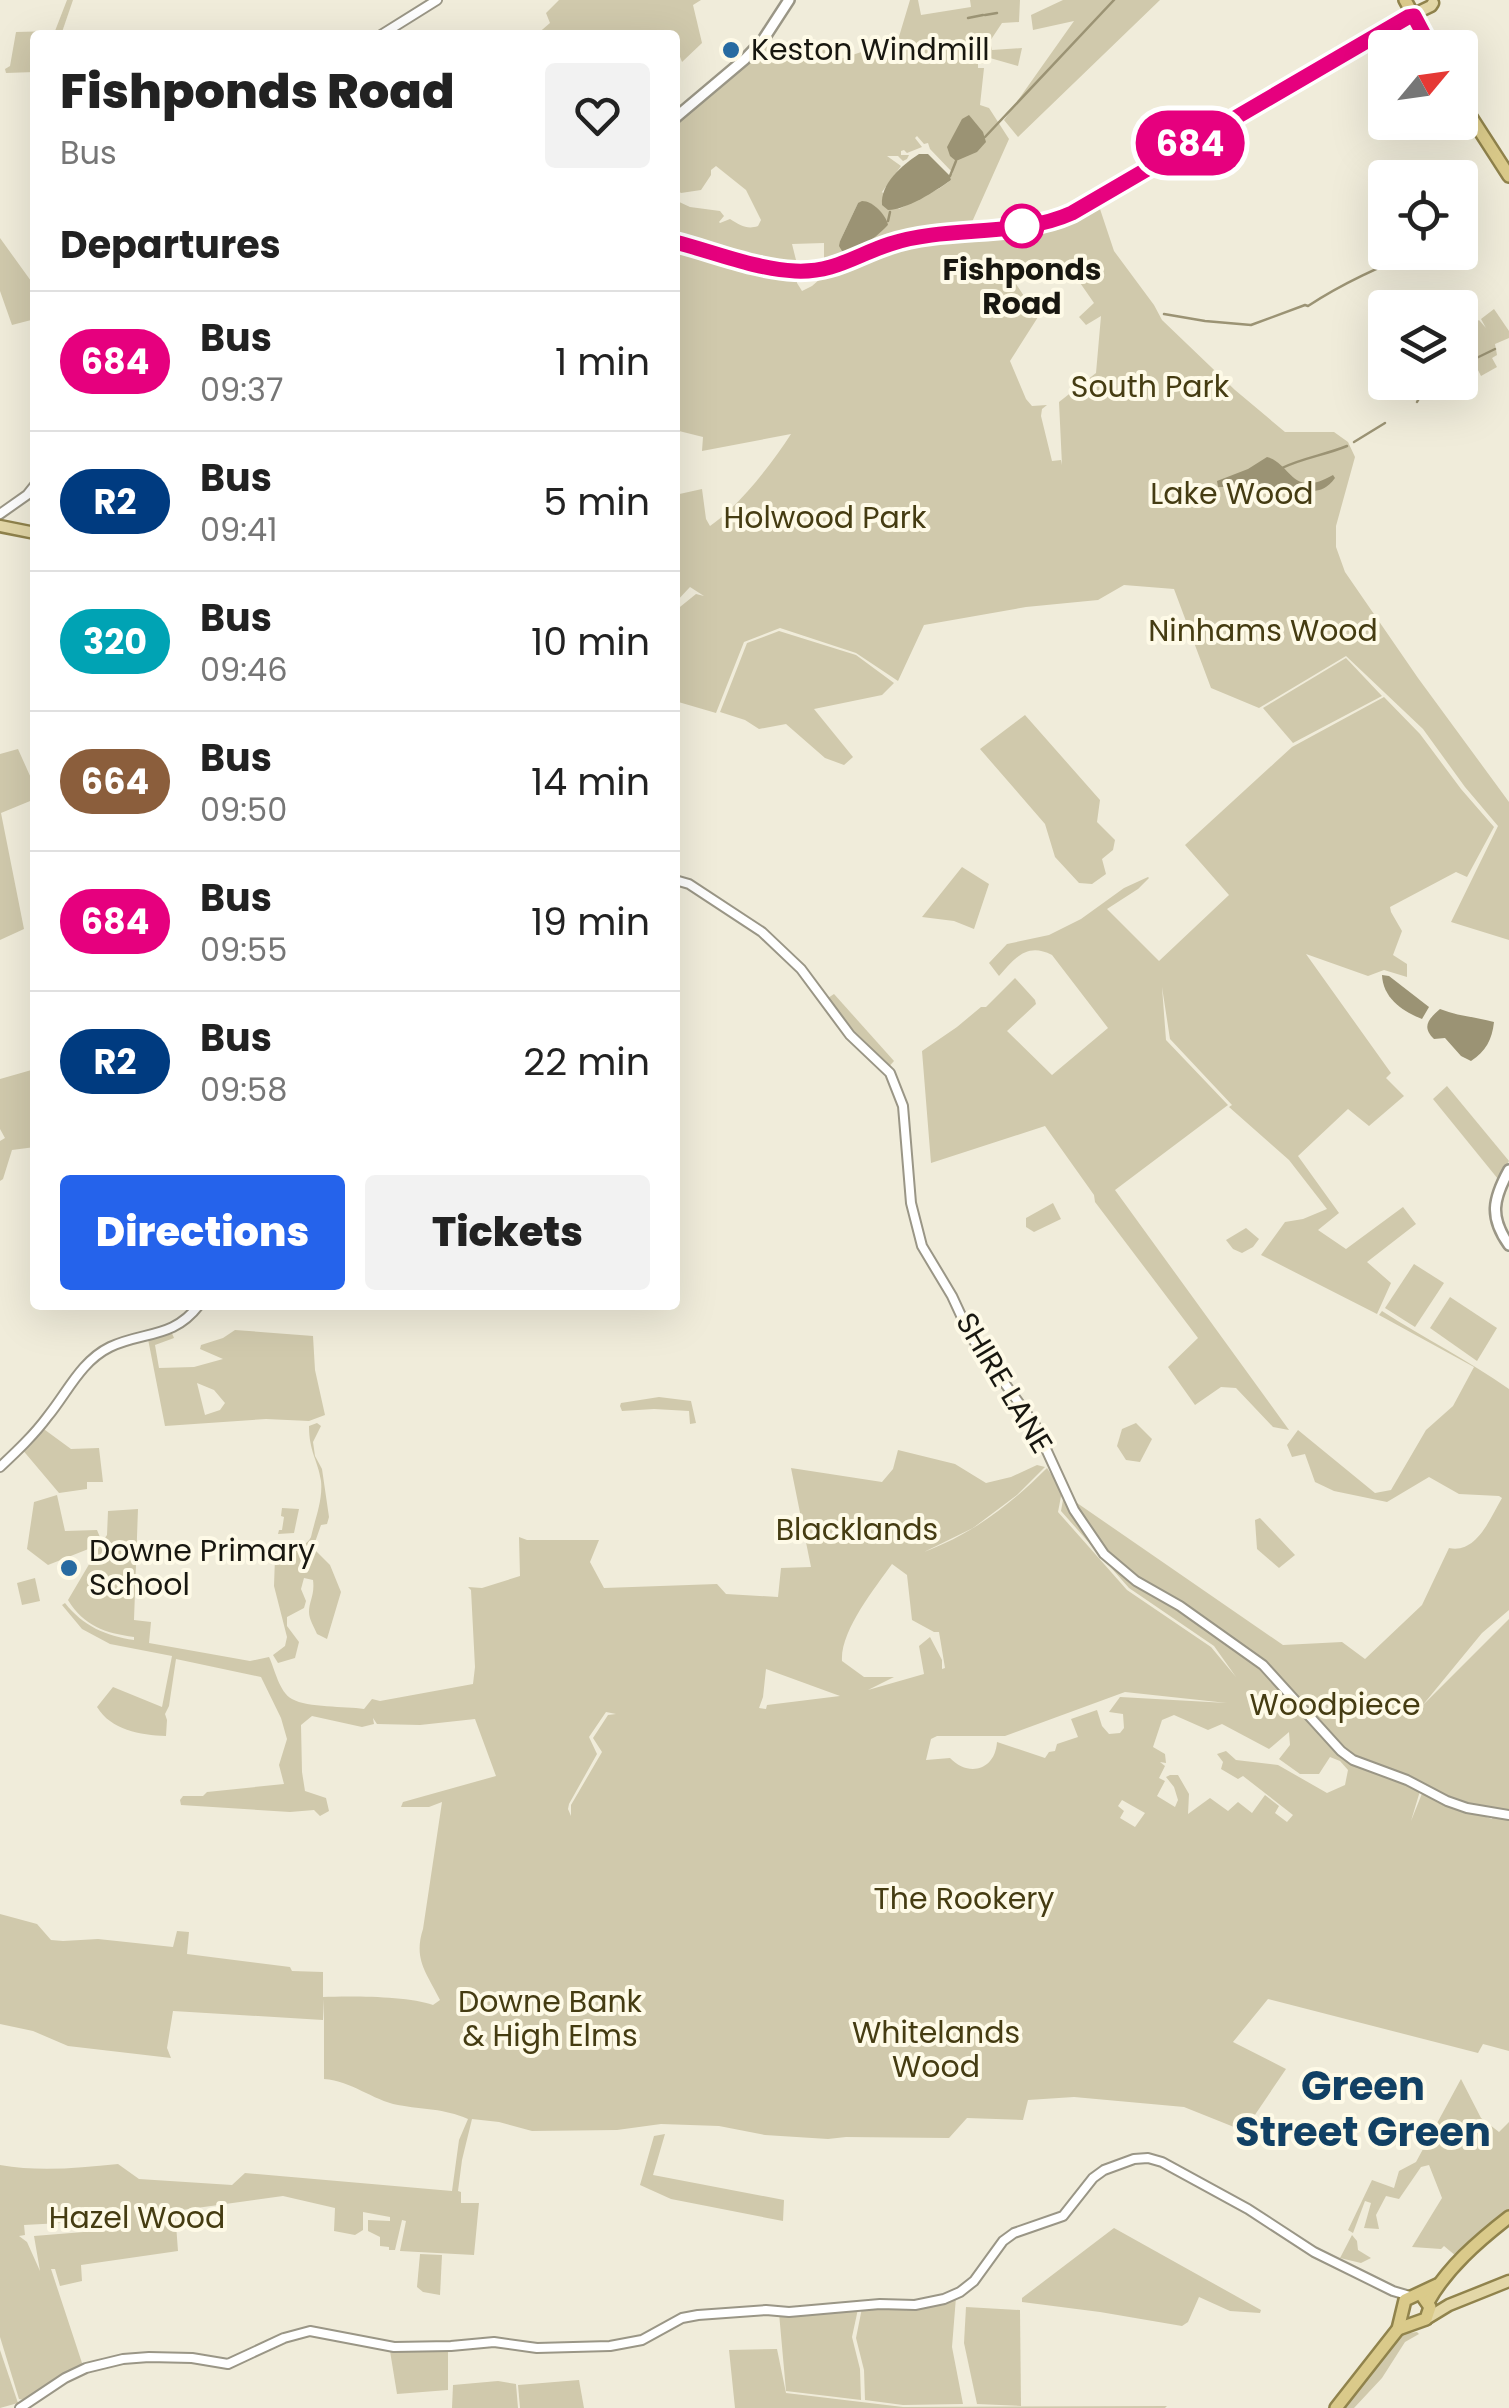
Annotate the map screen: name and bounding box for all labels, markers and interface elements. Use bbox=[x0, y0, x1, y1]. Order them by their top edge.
place label: Keston Windmill bbox=[751, 28, 990, 71]
north arrow bbox=[1368, 30, 1478, 140]
map controls bbox=[1368, 30, 1478, 400]
marker: Keston Windmill bbox=[720, 39, 742, 61]
text: Fishponds Road bbox=[60, 58, 455, 125]
button: heart bbox=[545, 63, 650, 168]
line badge: 684 bbox=[1132, 110, 1248, 176]
text: 684 bbox=[1156, 119, 1224, 168]
text: Bus bbox=[60, 130, 117, 175]
button: locate bbox=[1368, 160, 1478, 270]
marker: Fishponds Road bbox=[1001, 205, 1043, 247]
text: Departures bbox=[60, 218, 281, 271]
place label: Fishponds Road bbox=[942, 248, 1102, 325]
button: layers bbox=[1368, 290, 1478, 400]
text: Bus bbox=[200, 311, 272, 364]
text: 1 min bbox=[555, 335, 650, 388]
text: 684 bbox=[81, 337, 149, 386]
park label: South Park bbox=[1071, 365, 1230, 408]
text: 09:37 bbox=[200, 367, 283, 412]
text: Bus bbox=[200, 451, 272, 504]
park label: Lake Wood bbox=[1150, 472, 1314, 515]
text: 5 min bbox=[543, 475, 650, 528]
text: R2 bbox=[94, 477, 136, 526]
park label: Holwood Park bbox=[724, 496, 927, 539]
text: 09:41 bbox=[200, 507, 277, 552]
text: Bus bbox=[200, 591, 272, 644]
park label: Ninhams Wood bbox=[1148, 609, 1378, 652]
text: 10 min bbox=[531, 615, 650, 668]
text: 320 bbox=[83, 617, 147, 666]
text: 09:46 bbox=[200, 647, 288, 692]
text: Bus bbox=[200, 731, 272, 784]
text: 14 min bbox=[531, 755, 650, 808]
text: 664 bbox=[81, 757, 149, 806]
text: 09:50 bbox=[200, 787, 287, 832]
text: Bus bbox=[200, 871, 272, 924]
text: 19 min bbox=[531, 895, 650, 948]
text: 684 bbox=[81, 897, 149, 946]
text: 09:55 bbox=[200, 927, 287, 972]
text: Bus bbox=[200, 1011, 272, 1064]
text: 22 min bbox=[523, 1035, 650, 1088]
text: R2 bbox=[94, 1037, 136, 1086]
text: 09:58 bbox=[200, 1067, 287, 1112]
button: Directions bbox=[60, 1175, 345, 1290]
button: Tickets bbox=[365, 1175, 650, 1290]
street label: SHIRE LANE bbox=[946, 1304, 1063, 1461]
park label: Blacklands bbox=[776, 1508, 938, 1551]
place label: Downe Primary School bbox=[89, 1529, 315, 1606]
marker: Downe Primary School bbox=[58, 1557, 80, 1579]
park label: Woodpiece bbox=[1249, 1683, 1421, 1726]
park label: The Rookery bbox=[874, 1877, 1055, 1920]
park label: Downe Bank & High Elms bbox=[458, 1980, 643, 2057]
park label: Whitelands Wood bbox=[852, 2011, 1020, 2088]
district label: Green Street Green bbox=[1235, 2058, 1491, 2160]
park label: Hazel Wood bbox=[49, 2196, 225, 2239]

